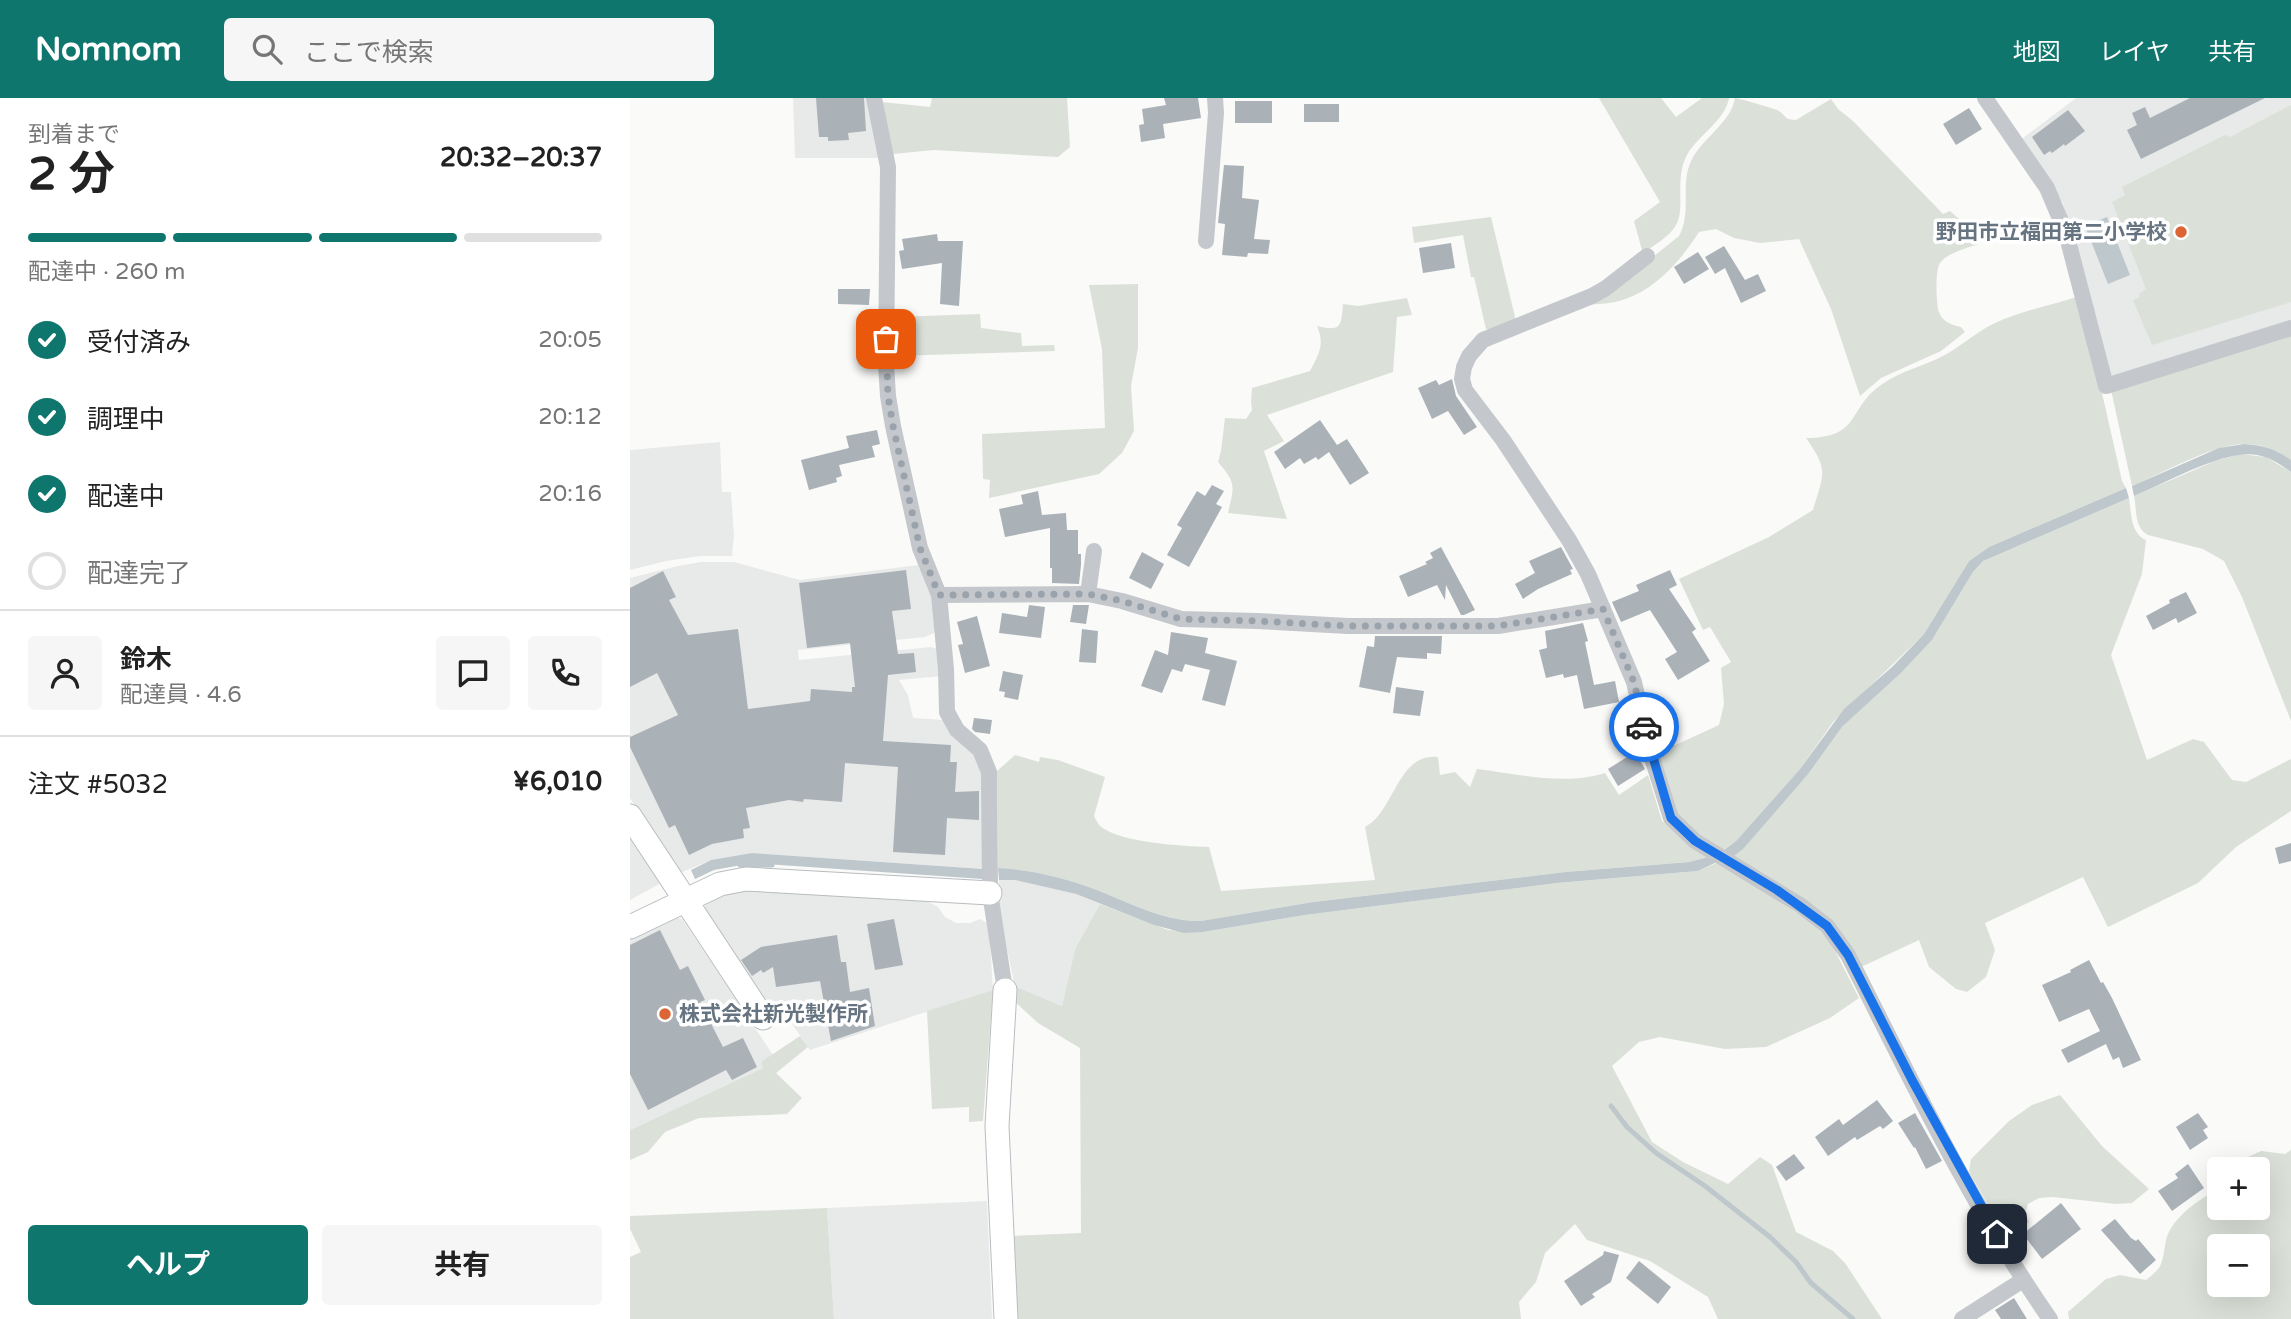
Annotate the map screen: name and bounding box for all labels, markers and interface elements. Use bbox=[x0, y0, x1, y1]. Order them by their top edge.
search box bbox=[224, 18, 714, 81]
text: Nomnom bbox=[35, 30, 182, 69]
icon: search bbox=[248, 30, 286, 68]
text: ここで検索 bbox=[304, 37, 434, 68]
text: 地図 bbox=[2013, 38, 2061, 67]
text: レイヤ bbox=[2099, 38, 2170, 67]
text: 共有 bbox=[2208, 38, 2256, 67]
text: 到着まで bbox=[28, 121, 120, 149]
text: 20:32–20:37 bbox=[440, 142, 602, 173]
text: 2 分 bbox=[28, 147, 115, 202]
place label: 野田市立福田第二小学校 bbox=[1936, 220, 2167, 245]
marker: 野田市立福田第二小学校 bbox=[2173, 224, 2189, 240]
text: 配達中 · 260 m bbox=[28, 258, 185, 286]
pin bbox=[856, 309, 916, 369]
icon: bag bbox=[867, 320, 905, 358]
icon: check bbox=[28, 321, 66, 359]
text: 20:05 bbox=[538, 326, 602, 354]
text: 受付済み bbox=[87, 327, 191, 358]
icon: check bbox=[28, 398, 66, 436]
text: 20:12 bbox=[538, 403, 602, 431]
text: 調理中 bbox=[87, 404, 165, 435]
icon: check bbox=[28, 475, 66, 513]
text: 20:16 bbox=[538, 480, 602, 508]
text: 配達中 bbox=[87, 481, 165, 512]
text: 配達完了 bbox=[87, 558, 191, 589]
button: person bbox=[28, 636, 102, 710]
button: chat bbox=[436, 636, 510, 710]
button: phone bbox=[528, 636, 602, 710]
text: 鈴木 bbox=[120, 644, 172, 675]
text: 配達員 · 4.6 bbox=[120, 681, 242, 709]
courier bbox=[1609, 692, 1679, 762]
icon: car bbox=[1625, 708, 1663, 746]
text: ¥6,010 bbox=[513, 766, 602, 797]
text: 注文 #5032 bbox=[28, 769, 168, 800]
place label: 株式会社新光製作所 bbox=[679, 1002, 868, 1027]
marker: 株式会社新光製作所 bbox=[657, 1006, 673, 1022]
map controls bbox=[2207, 1157, 2270, 1297]
button: + bbox=[2207, 1157, 2270, 1220]
pin bbox=[1967, 1204, 2027, 1264]
icon: home bbox=[1978, 1215, 2016, 1253]
button: ヘルプ bbox=[28, 1225, 308, 1305]
button: 共有 bbox=[322, 1225, 602, 1305]
button: − bbox=[2207, 1234, 2270, 1297]

